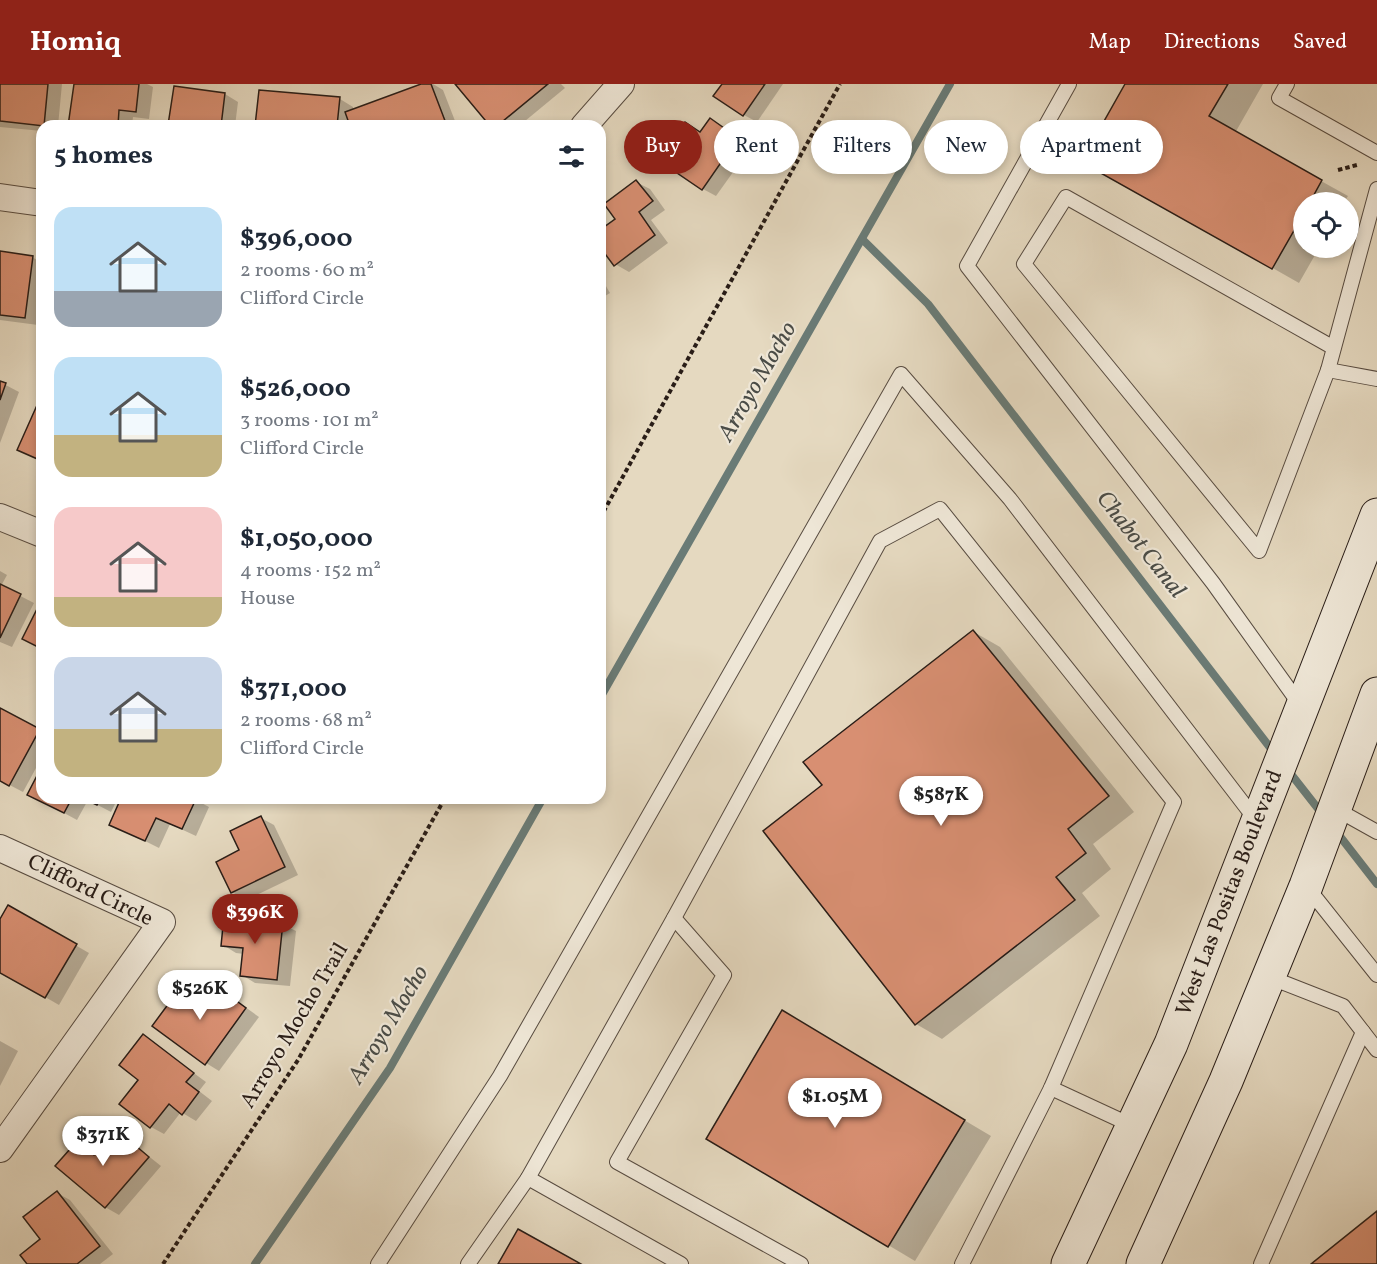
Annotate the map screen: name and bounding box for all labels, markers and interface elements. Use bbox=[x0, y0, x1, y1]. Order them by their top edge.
text: Homiq bbox=[30, 23, 121, 62]
text: Map bbox=[1089, 28, 1131, 57]
text: Directions bbox=[1164, 28, 1260, 57]
text: Saved bbox=[1293, 28, 1347, 57]
chip: Buy bbox=[624, 120, 702, 174]
chip: Rent bbox=[714, 120, 799, 174]
chip: Filters bbox=[811, 120, 912, 174]
chip: New bbox=[924, 120, 1008, 174]
chip: Apartment bbox=[1020, 120, 1163, 174]
text: 5 homes bbox=[54, 138, 153, 174]
icon: filters bbox=[555, 140, 588, 173]
map controls bbox=[1293, 192, 1359, 258]
button: locate bbox=[1293, 192, 1359, 258]
text: $396,000 bbox=[240, 221, 353, 257]
icon: home bbox=[102, 231, 174, 303]
text: 2 rooms · 60 m² bbox=[240, 257, 374, 285]
text: Clifford Circle bbox=[240, 285, 364, 313]
water label: Arroyo Mocho bbox=[709, 316, 806, 449]
text: $526,000 bbox=[240, 371, 351, 407]
icon: home bbox=[102, 381, 174, 453]
text: 3 rooms · 101 m² bbox=[240, 407, 379, 435]
text: Clifford Circle bbox=[240, 435, 364, 463]
water label: Chabot Canal bbox=[1087, 484, 1193, 606]
text: $1,050,000 bbox=[240, 521, 373, 557]
icon: home bbox=[102, 531, 174, 603]
text: 4 rooms · 152 m² bbox=[240, 557, 381, 585]
text: House bbox=[240, 585, 295, 613]
text: $371,000 bbox=[240, 671, 347, 707]
icon: home bbox=[102, 681, 174, 753]
text: 2 rooms · 68 m² bbox=[240, 707, 372, 735]
text: Clifford Circle bbox=[240, 735, 364, 763]
street label: West Las Positas Boulevard bbox=[1169, 766, 1291, 1020]
pin: $587K bbox=[899, 776, 983, 827]
text: $587K bbox=[913, 781, 969, 809]
street label: Clifford Circle bbox=[22, 847, 158, 935]
pin: $396K bbox=[213, 894, 297, 945]
text: $396K bbox=[226, 899, 284, 927]
street label: Arroyo Mocho Trail bbox=[233, 937, 357, 1115]
water label: Arroyo Mocho bbox=[340, 959, 438, 1092]
pin: $526K bbox=[158, 970, 242, 1021]
text: $526K bbox=[172, 975, 228, 1003]
pin: $1.05M bbox=[786, 1078, 884, 1129]
text: $1.05M bbox=[802, 1083, 868, 1111]
pin: $371K bbox=[61, 1116, 145, 1167]
text: $371K bbox=[76, 1121, 130, 1149]

